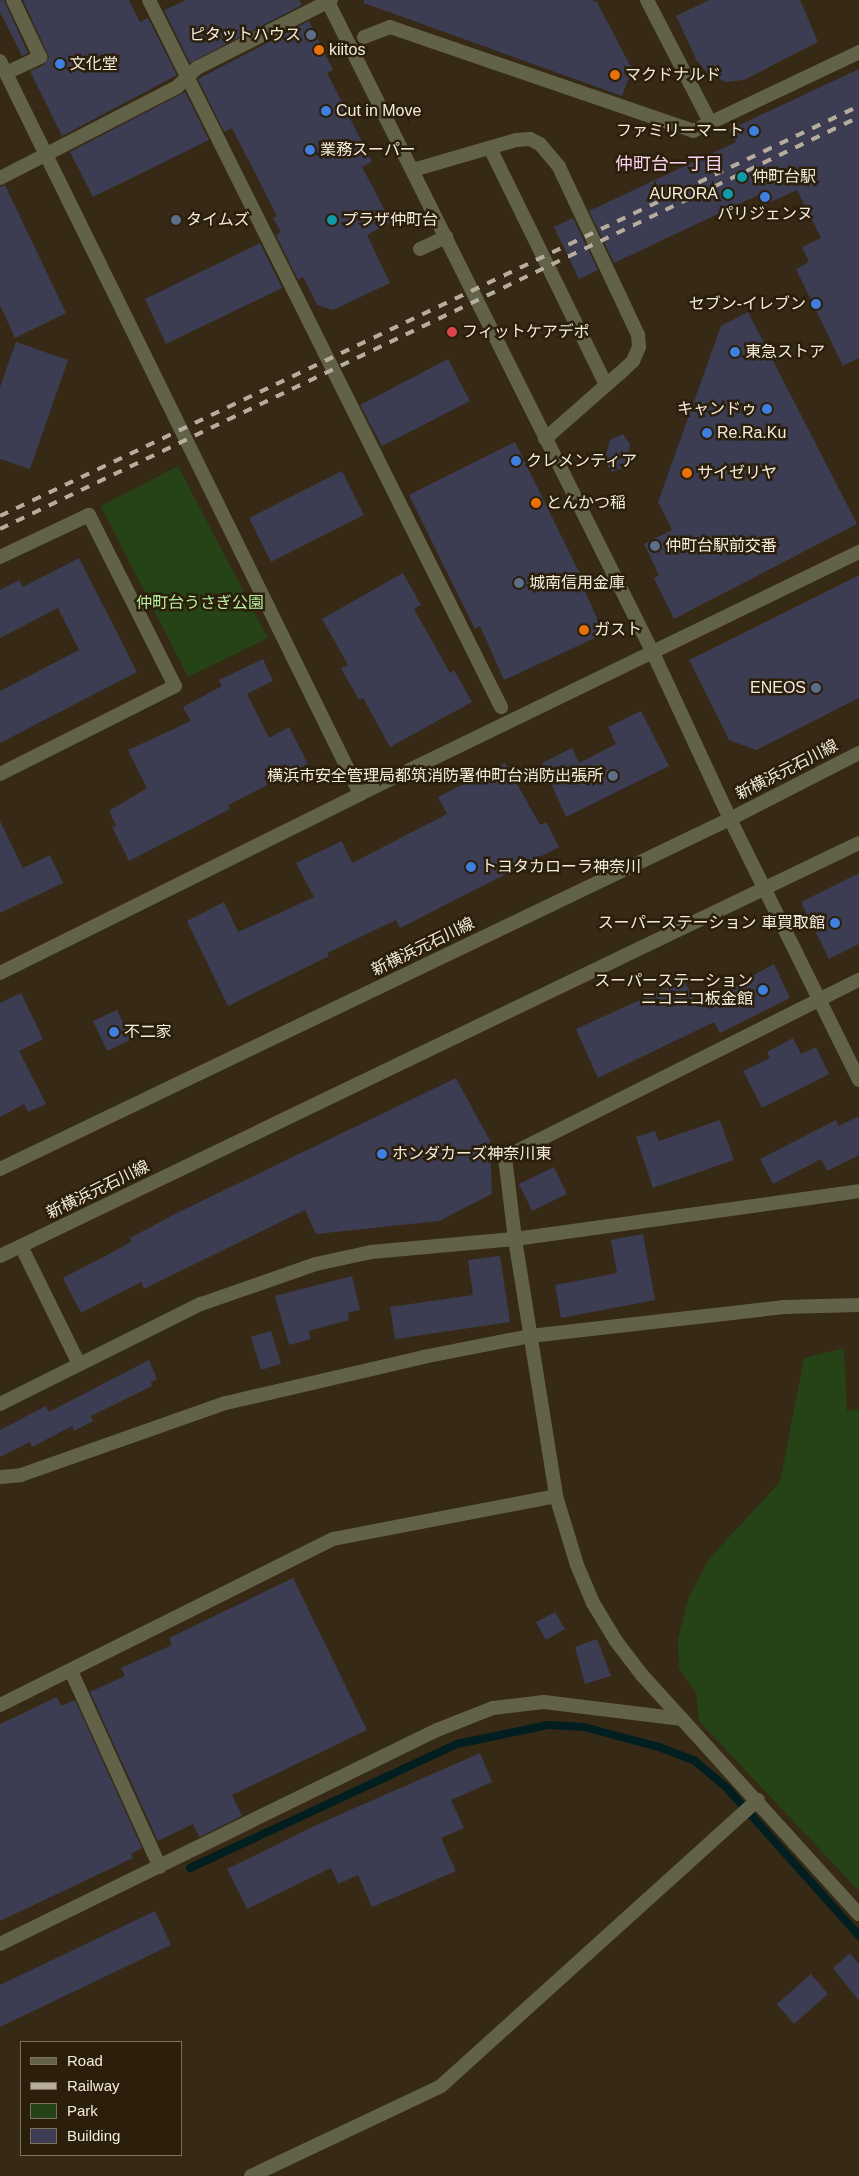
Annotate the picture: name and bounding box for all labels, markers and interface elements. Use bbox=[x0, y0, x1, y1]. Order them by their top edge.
place label: ピタットハウス bbox=[189, 25, 301, 45]
marker: ピタットハウス bbox=[305, 29, 317, 41]
place label: kiitos bbox=[329, 40, 365, 60]
marker: kiitos bbox=[313, 44, 325, 56]
place label: 文化堂 bbox=[70, 54, 118, 74]
marker: 文化堂 bbox=[54, 58, 66, 70]
place label: マクドナルド bbox=[625, 65, 721, 85]
marker: マクドナルド bbox=[609, 69, 621, 81]
place label: Cut in Move bbox=[336, 101, 421, 121]
marker: Cut in Move bbox=[320, 105, 332, 117]
place label: ファミリーマート bbox=[616, 121, 744, 141]
marker: ファミリーマート bbox=[748, 125, 760, 137]
place label: 業務スーパー bbox=[320, 140, 416, 160]
marker: 業務スーパー bbox=[304, 144, 316, 156]
district label: 仲町台一丁目 bbox=[615, 153, 723, 175]
place label: 仲町台駅 bbox=[752, 167, 816, 187]
marker: 仲町台駅 bbox=[736, 171, 748, 183]
place label: AURORA bbox=[650, 184, 718, 204]
marker: AURORA bbox=[722, 188, 734, 200]
marker: パリジェンヌ bbox=[759, 191, 771, 203]
place label: パリジェンヌ bbox=[717, 204, 813, 224]
place label: タイムズ bbox=[186, 210, 250, 230]
place label: プラザ仲町台 bbox=[342, 210, 438, 230]
marker: タイムズ bbox=[170, 214, 182, 226]
marker: プラザ仲町台 bbox=[326, 214, 338, 226]
place label: セブン-イレブン bbox=[689, 294, 806, 314]
marker: セブン-イレブン bbox=[810, 298, 822, 310]
place label: フィットケアデポ bbox=[462, 322, 590, 342]
marker: フィットケアデポ bbox=[446, 326, 458, 338]
place label: 東急ストア bbox=[745, 342, 825, 362]
marker: 東急ストア bbox=[729, 346, 741, 358]
place label: キャンドゥ bbox=[677, 399, 757, 419]
marker: キャンドゥ bbox=[761, 403, 773, 415]
place label: Re.Ra.Ku bbox=[717, 423, 786, 443]
marker: Re.Ra.Ku bbox=[701, 427, 713, 439]
place label: クレメンティア bbox=[526, 451, 638, 471]
marker: クレメンティア bbox=[510, 455, 522, 467]
place label: サイゼリヤ bbox=[697, 463, 777, 483]
marker: サイゼリヤ bbox=[681, 467, 693, 479]
place label: とんかつ稲 bbox=[546, 493, 626, 513]
marker: とんかつ稲 bbox=[530, 497, 542, 509]
place label: 仲町台駅前交番 bbox=[665, 536, 777, 556]
marker: 仲町台駅前交番 bbox=[649, 540, 661, 552]
place label: 城南信用金庫 bbox=[529, 573, 625, 593]
marker: 城南信用金庫 bbox=[513, 577, 525, 589]
park label: 仲町台うさぎ公園 bbox=[136, 593, 264, 613]
place label: ガスト bbox=[594, 620, 642, 640]
marker: ガスト bbox=[578, 624, 590, 636]
place label: ENEOS bbox=[750, 678, 806, 698]
marker: ENEOS bbox=[810, 682, 822, 694]
street label: 新横浜元石川線 bbox=[733, 736, 841, 804]
place label: 横浜市安全管理局都筑消防署仲町台消防出張所 bbox=[267, 766, 603, 786]
marker: 横浜市安全管理局都筑消防署仲町台消防出張所 bbox=[607, 770, 619, 782]
place label: トヨタカローラ神奈川 bbox=[481, 857, 641, 877]
marker: トヨタカローラ神奈川 bbox=[465, 861, 477, 873]
place label: スーパーステーション 車買取館 bbox=[597, 913, 825, 933]
street label: 新横浜元石川線 bbox=[368, 914, 478, 980]
marker: スーパーステーション 車買取館 bbox=[829, 917, 841, 929]
place label: スーパーステーション ニコニコ板金館 bbox=[593, 971, 753, 1009]
marker: スーパーステーション ニコニコ板金館 bbox=[757, 984, 769, 996]
place label: 不二家 bbox=[124, 1022, 172, 1042]
marker: 不二家 bbox=[108, 1026, 120, 1038]
place label: ホンダカーズ神奈川東 bbox=[392, 1144, 552, 1164]
marker: ホンダカーズ神奈川東 bbox=[376, 1148, 388, 1160]
street label: 新横浜元石川線 bbox=[43, 1157, 153, 1223]
legend bbox=[20, 2041, 182, 2156]
text: Road bbox=[67, 2052, 103, 2069]
text: Railway bbox=[67, 2077, 120, 2094]
text: Park bbox=[67, 2102, 98, 2119]
text: Building bbox=[67, 2127, 120, 2144]

